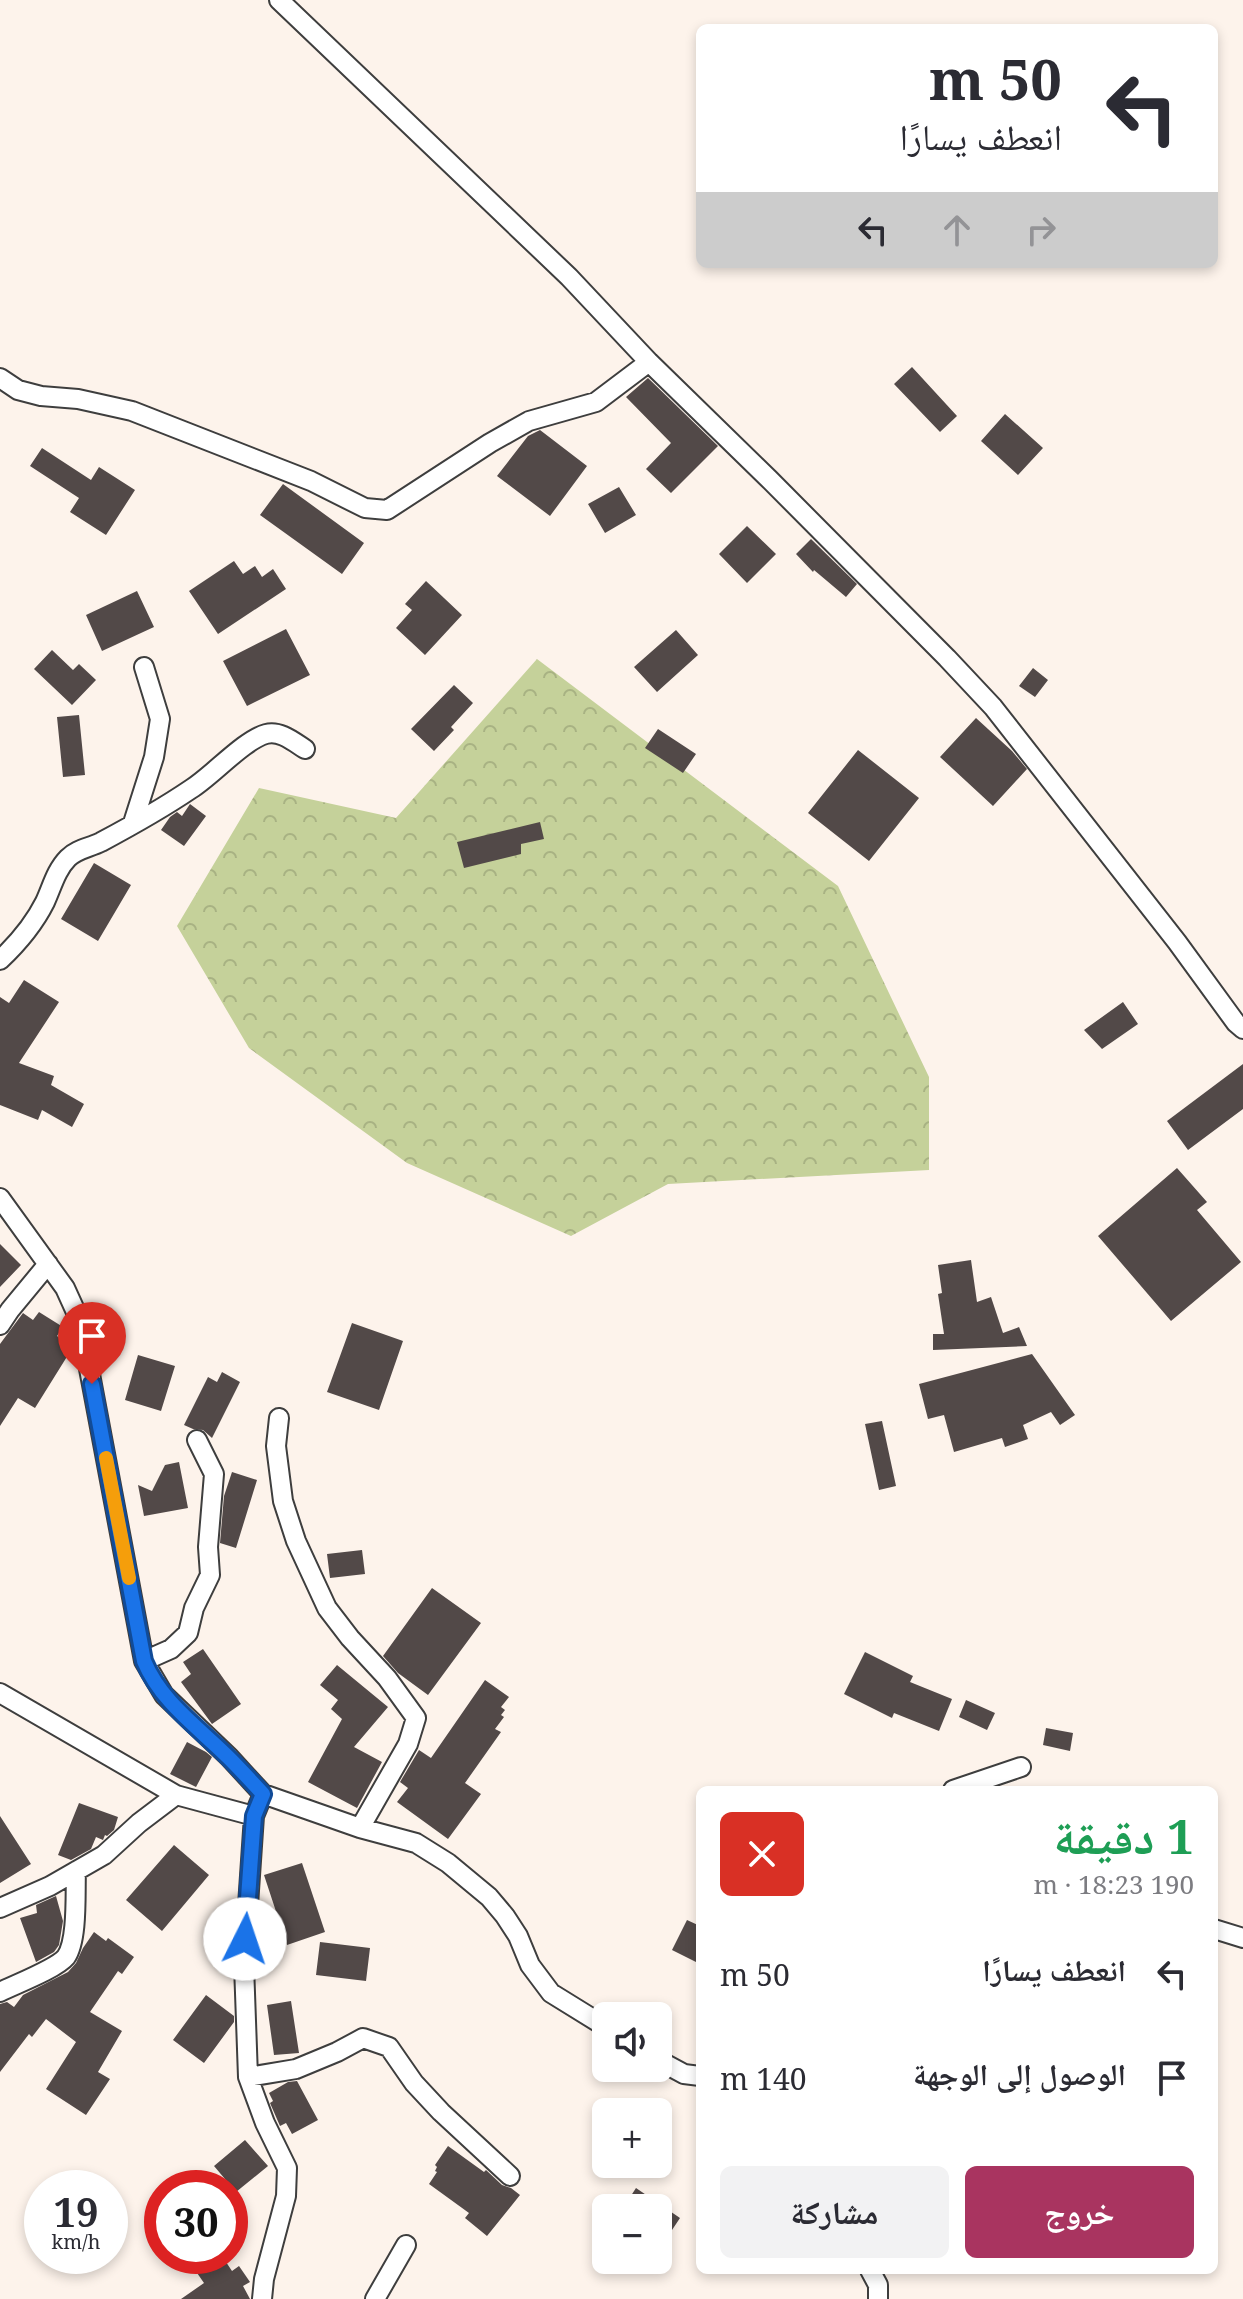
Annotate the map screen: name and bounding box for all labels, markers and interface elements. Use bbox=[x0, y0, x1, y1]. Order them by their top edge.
text: 50 m bbox=[929, 40, 1062, 116]
icon: left bbox=[1090, 56, 1194, 160]
text: انعطف يسارًا bbox=[899, 112, 1062, 161]
icon: left bbox=[851, 208, 895, 252]
icon: ahead bbox=[935, 208, 979, 252]
icon: right bbox=[1019, 208, 1063, 252]
pin bbox=[58, 1302, 126, 1384]
icon: arrive bbox=[70, 1314, 114, 1358]
text: 1 دقيقة bbox=[1054, 1803, 1194, 1868]
button: close bbox=[720, 1812, 804, 1896]
text: 190 m · 18:23 bbox=[1033, 1866, 1194, 1902]
position arrow bbox=[203, 1897, 287, 1981]
text: انعطف يسارًا bbox=[982, 1949, 1126, 1990]
icon: left bbox=[1150, 1952, 1194, 1996]
text: 50 m bbox=[720, 1954, 790, 1995]
map controls bbox=[592, 2002, 672, 2274]
button: sound bbox=[592, 2002, 672, 2082]
text: الوصول إلى الوجهة bbox=[913, 2053, 1126, 2094]
icon: arrive bbox=[1150, 2056, 1194, 2100]
text: 140 m bbox=[720, 2058, 806, 2099]
button: + bbox=[592, 2098, 672, 2178]
button: مشاركة bbox=[720, 2166, 949, 2258]
button: خروج bbox=[965, 2166, 1194, 2258]
speed limit sign: 30 bbox=[144, 2170, 248, 2274]
text: 19 bbox=[53, 2184, 99, 2239]
button: − bbox=[592, 2194, 672, 2274]
text: km/h bbox=[51, 2228, 101, 2255]

